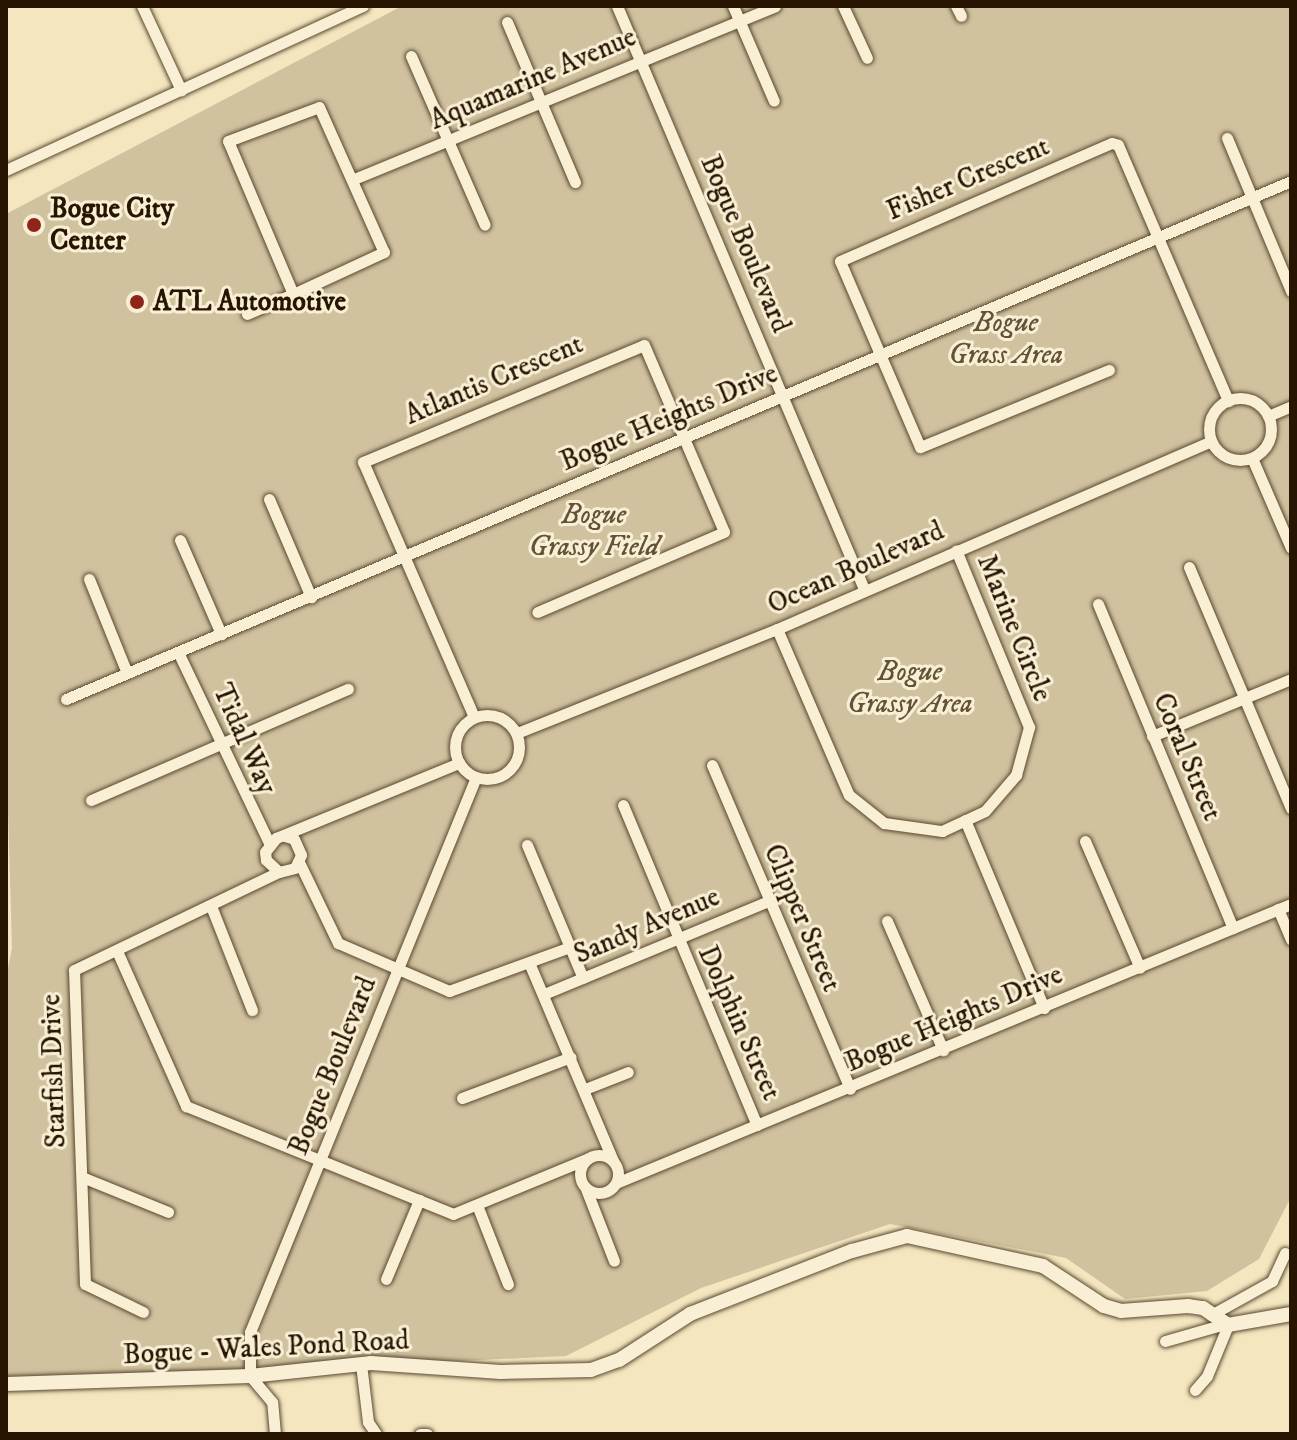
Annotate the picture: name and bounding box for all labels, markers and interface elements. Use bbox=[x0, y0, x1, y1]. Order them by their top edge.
street label: Aquamarine Avenue bbox=[425, 20, 641, 138]
street label: Fisher Crescent bbox=[882, 130, 1054, 228]
street label: Bogue Boulevard bbox=[693, 150, 797, 338]
place label: Bogue City Center bbox=[50, 192, 174, 258]
marker: Bogue City Center bbox=[25, 216, 43, 234]
place label: ATL Automotive bbox=[153, 285, 346, 319]
marker: ATL Automotive bbox=[128, 293, 146, 311]
park label: Bogue Grass Area bbox=[949, 306, 1063, 372]
street label: Atlantis Crescent bbox=[400, 327, 588, 433]
street label: Bogue Heights Drive bbox=[555, 357, 783, 479]
park label: Bogue Grassy Field bbox=[529, 498, 659, 564]
street label: Ocean Boulevard bbox=[763, 514, 949, 622]
street label: Marine Circle bbox=[969, 550, 1059, 706]
park label: Bogue Grassy Area bbox=[847, 655, 973, 721]
street label: Tidal Way bbox=[205, 678, 283, 800]
street label: Coral Street bbox=[1145, 688, 1229, 826]
street label: Clipper Street bbox=[756, 839, 848, 997]
street label: Sandy Avenue bbox=[569, 880, 725, 972]
street label: Dolphin Street bbox=[690, 941, 788, 1105]
street label: Bogue Heights Drive bbox=[840, 958, 1068, 1080]
street label: Bogue Boulevard bbox=[282, 972, 384, 1160]
street label: Starfish Drive bbox=[35, 993, 73, 1149]
street label: Bogue - Wales Pond Road bbox=[122, 1324, 410, 1372]

